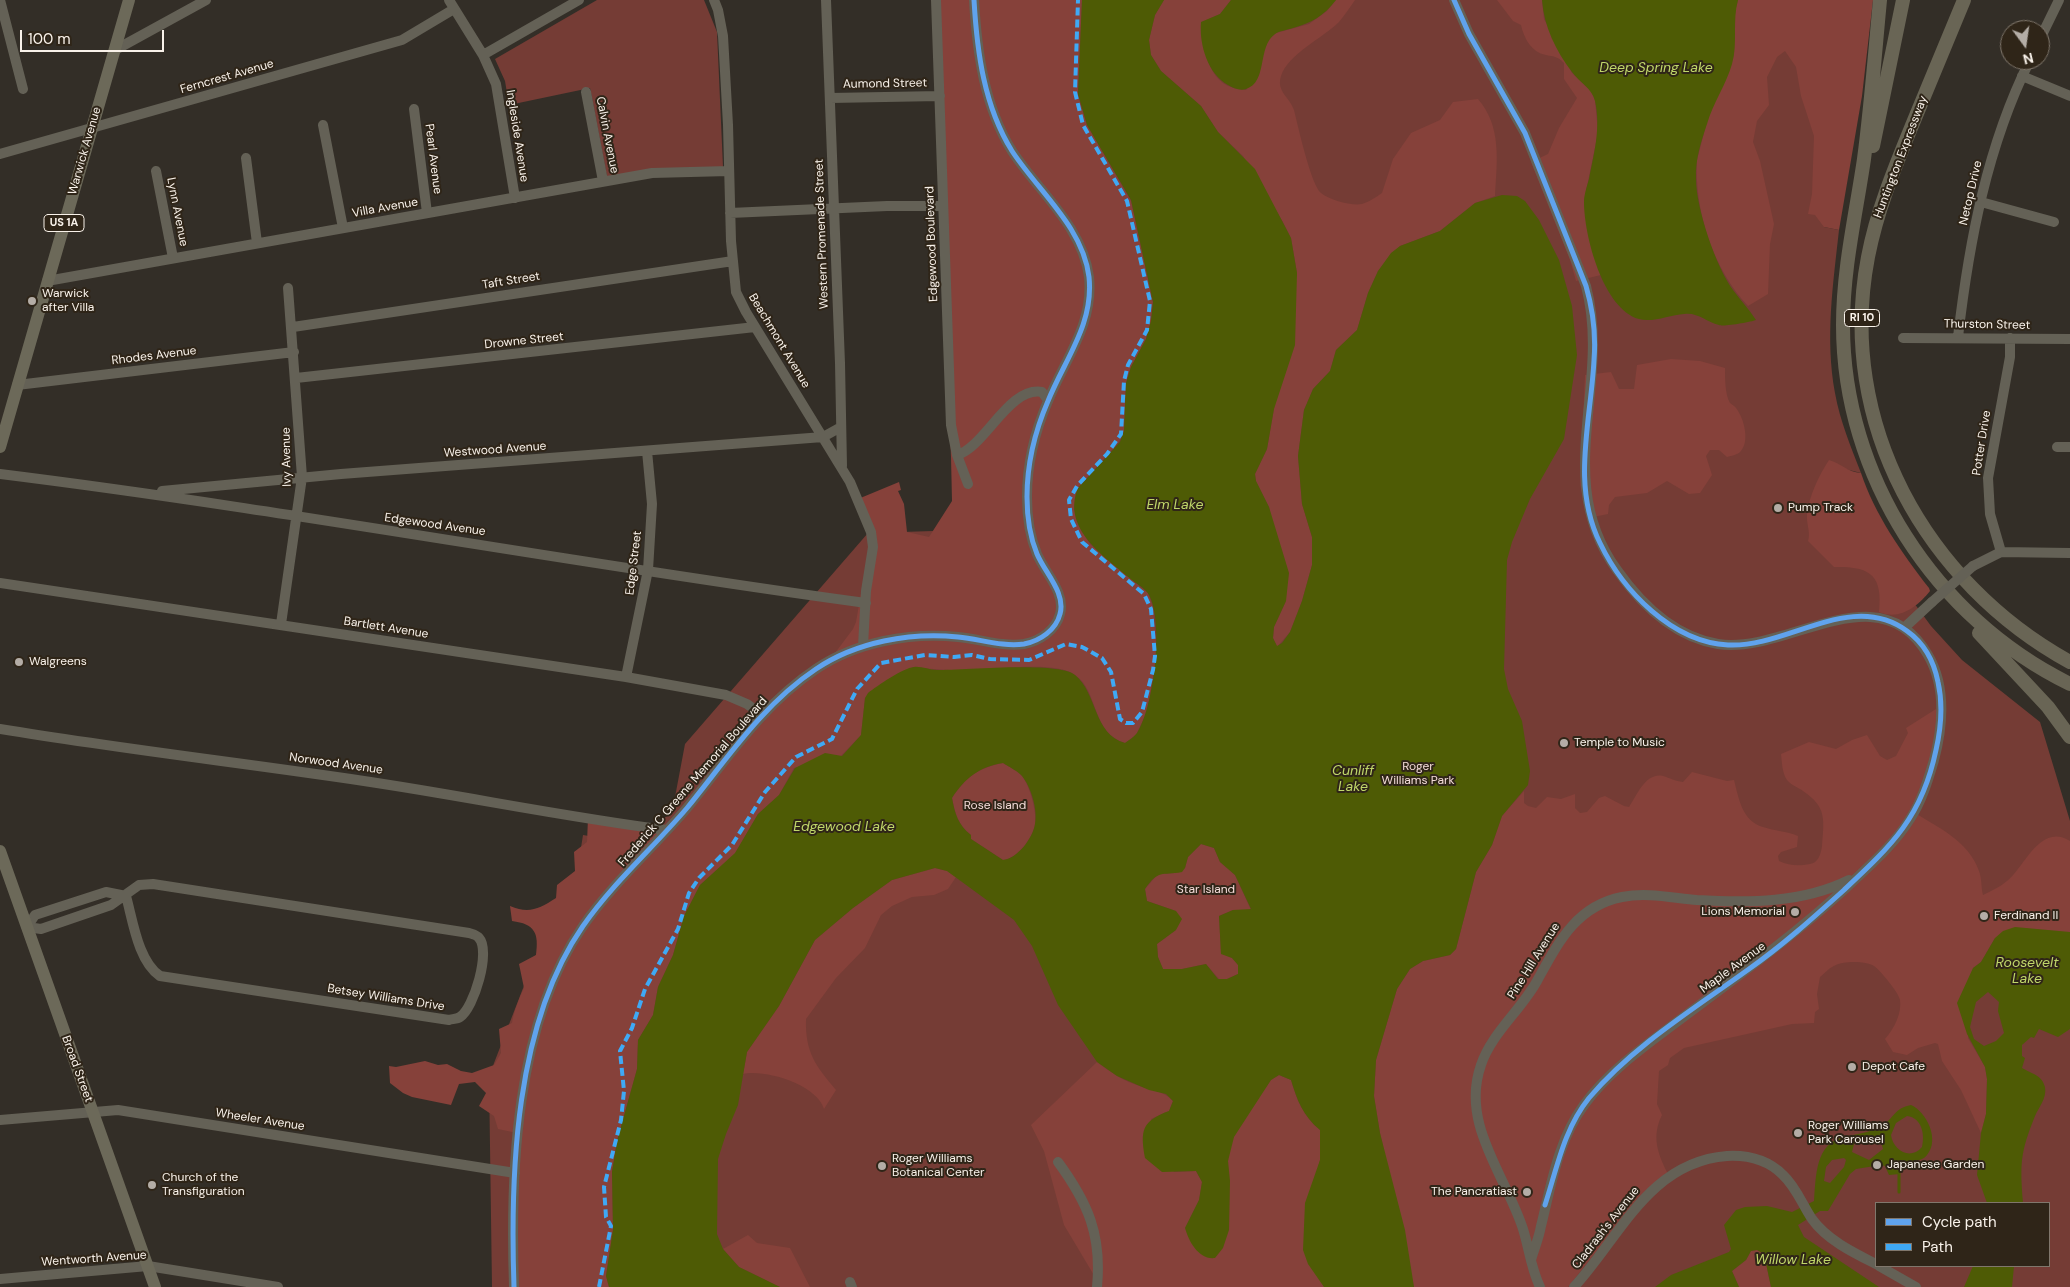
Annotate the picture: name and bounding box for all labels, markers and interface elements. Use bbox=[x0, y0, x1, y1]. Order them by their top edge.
scale bar bbox=[22, 20, 166, 52]
north arrow bbox=[2000, 20, 2050, 70]
text: 100 m bbox=[28, 29, 71, 49]
text: N bbox=[2021, 49, 2036, 69]
street label: Ferncrest Avenue bbox=[179, 57, 275, 97]
water label: Deep Spring Lake bbox=[1599, 60, 1713, 76]
street label: Aumond Street bbox=[843, 76, 927, 92]
street label: Ingleside Avenue bbox=[503, 89, 531, 183]
street label: Huntington Expressway bbox=[1871, 94, 1931, 220]
street label: Calvin Avenue bbox=[593, 95, 621, 175]
street label: Warwick Avenue bbox=[66, 105, 104, 197]
street label: Pearl Avenue bbox=[422, 123, 444, 195]
street label: Western Promenade Street bbox=[812, 159, 832, 309]
street label: Netop Drive bbox=[1957, 159, 1985, 227]
street label: Lynn Avenue bbox=[163, 176, 191, 248]
street label: Edgewood Boulevard bbox=[923, 186, 941, 302]
street label: Villa Avenue bbox=[351, 195, 419, 221]
road number: US 1A bbox=[44, 214, 84, 232]
street label: Taft Street bbox=[481, 269, 541, 293]
place label: Warwick after Villa bbox=[42, 287, 94, 315]
street label: Beachmont Avenue bbox=[745, 291, 813, 391]
marker: Warwick after Villa bbox=[26, 295, 38, 307]
road number: RI 10 bbox=[1844, 310, 1880, 326]
street label: Thurston Street bbox=[1944, 317, 2030, 333]
street label: Drowne Street bbox=[484, 330, 564, 352]
street label: Rhodes Avenue bbox=[111, 344, 197, 368]
street label: Potter Drive bbox=[1970, 409, 1994, 477]
street label: Ivy Avenue bbox=[279, 427, 295, 487]
street label: Westwood Avenue bbox=[443, 439, 547, 461]
water label: Elm Lake bbox=[1146, 497, 1204, 513]
place label: Pump Track bbox=[1788, 501, 1853, 515]
marker: Pump Track bbox=[1772, 502, 1784, 514]
street label: Edgewood Avenue bbox=[384, 511, 486, 539]
street label: Edge Street bbox=[623, 530, 645, 596]
street label: Bartlett Avenue bbox=[343, 614, 429, 642]
place label: Walgreens bbox=[29, 655, 87, 669]
marker: Walgreens bbox=[13, 656, 25, 668]
street label: Frederick C Greene Memorial Boulevard bbox=[615, 694, 771, 870]
place label: Temple to Music bbox=[1574, 736, 1665, 750]
marker: Temple to Music bbox=[1558, 737, 1570, 749]
street label: Norwood Avenue bbox=[288, 750, 384, 778]
park label: Roger Williams Park bbox=[1382, 760, 1454, 788]
water label: Cunliff Lake bbox=[1332, 763, 1374, 796]
park label: Rose Island bbox=[964, 799, 1026, 813]
water label: Edgewood Lake bbox=[793, 819, 895, 835]
park label: Star Island bbox=[1177, 883, 1235, 897]
place label: Lions Memorial bbox=[1701, 905, 1785, 919]
marker: Lions Memorial bbox=[1789, 906, 1801, 918]
place label: Ferdinand II bbox=[1994, 909, 2058, 923]
marker: Ferdinand II bbox=[1978, 910, 1990, 922]
street label: Pine Hill Avenue bbox=[1505, 920, 1563, 1002]
street label: Maple Avenue bbox=[1697, 939, 1769, 997]
water label: Roosevelt Lake bbox=[1995, 955, 2059, 988]
street label: Betsey Williams Drive bbox=[326, 982, 446, 1014]
street label: Broad Street bbox=[58, 1034, 96, 1104]
place label: Depot Cafe bbox=[1862, 1060, 1925, 1074]
marker: Depot Cafe bbox=[1846, 1061, 1858, 1073]
street label: Wheeler Avenue bbox=[214, 1106, 306, 1134]
place label: Roger Williams Park Carousel bbox=[1808, 1119, 1889, 1147]
marker: Roger Williams Park Carousel bbox=[1792, 1127, 1804, 1139]
place label: Roger Williams Botanical Center bbox=[892, 1152, 984, 1180]
place label: Japanese Garden bbox=[1887, 1158, 1984, 1172]
marker: Japanese Garden bbox=[1871, 1159, 1883, 1171]
marker: Roger Williams Botanical Center bbox=[876, 1160, 888, 1172]
place label: Church of the Transfiguration bbox=[162, 1171, 245, 1199]
marker: Church of the Transfiguration bbox=[146, 1179, 158, 1191]
street label: Cladrash's Avenue bbox=[1569, 1184, 1643, 1272]
place label: The Pancratiast bbox=[1431, 1185, 1517, 1199]
marker: The Pancratiast bbox=[1521, 1186, 1533, 1198]
legend bbox=[1875, 1202, 2050, 1267]
text: Cycle path bbox=[1922, 1212, 1997, 1232]
text: Path bbox=[1922, 1237, 1953, 1257]
street label: Wentworth Avenue bbox=[41, 1248, 147, 1270]
water label: Willow Lake bbox=[1755, 1252, 1831, 1268]

